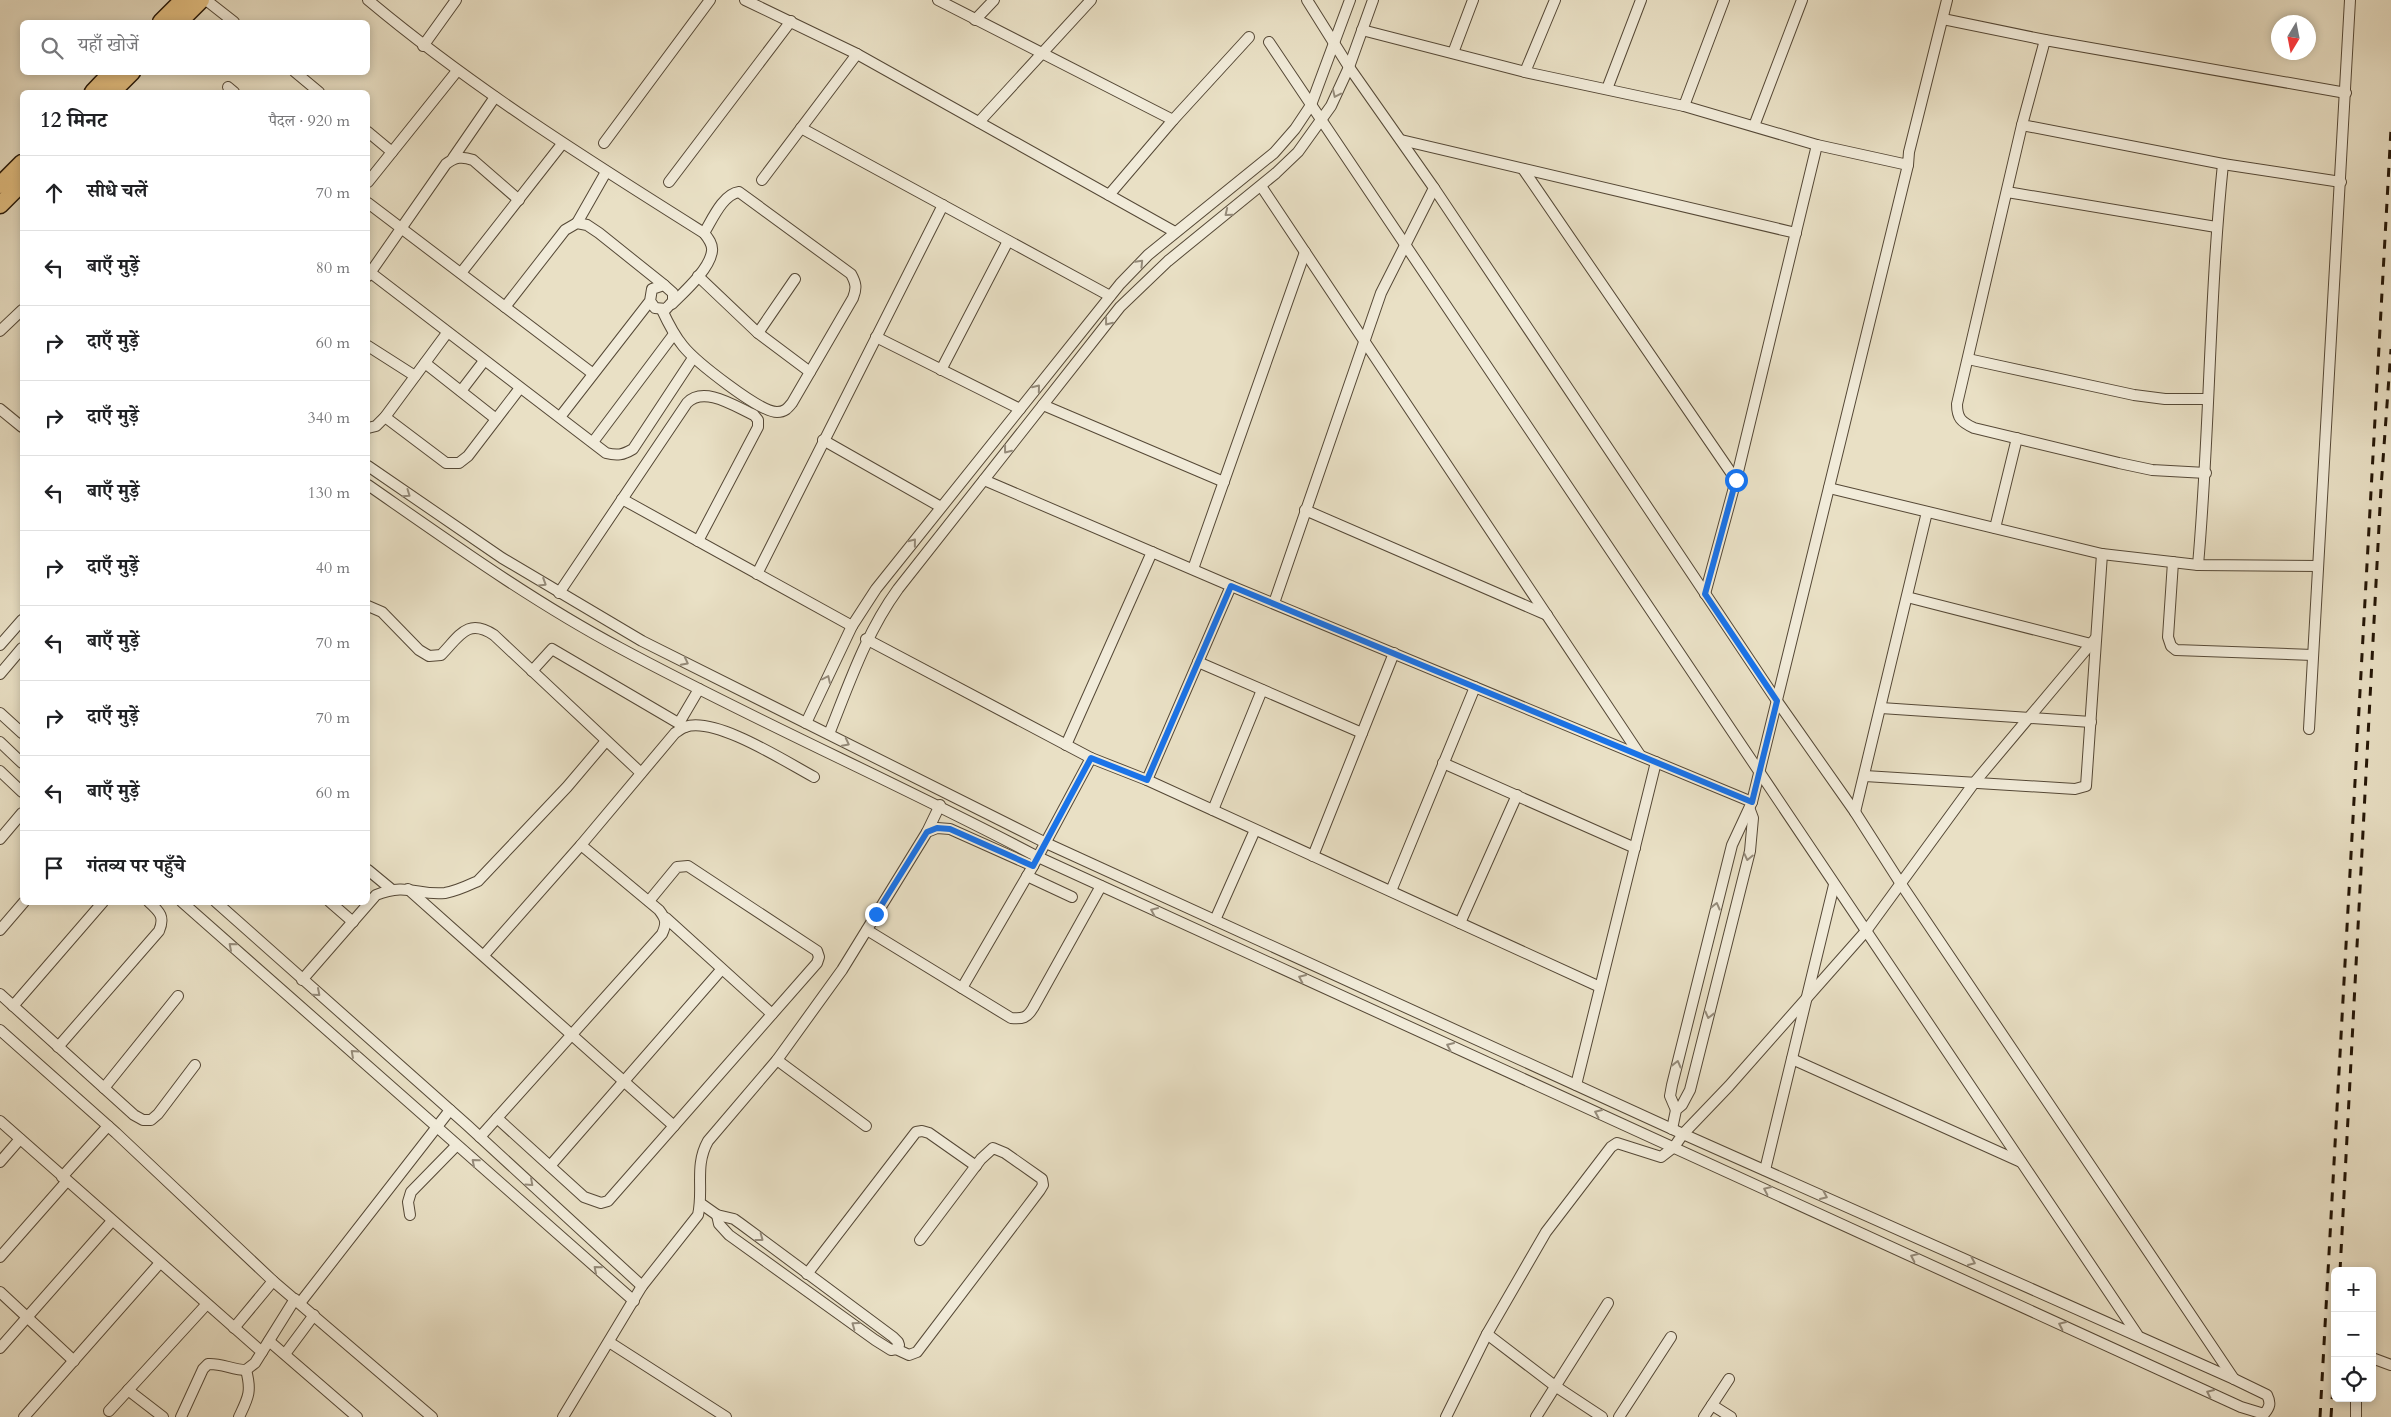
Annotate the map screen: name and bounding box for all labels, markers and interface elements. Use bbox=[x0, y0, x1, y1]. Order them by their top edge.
north arrow bbox=[2271, 15, 2316, 60]
search box bbox=[20, 20, 370, 75]
text: यहाँ खोजें bbox=[78, 32, 139, 58]
icon: search bbox=[38, 34, 66, 62]
one-way arrow bbox=[1332, 89, 1342, 98]
text: 12 मिनट bbox=[40, 106, 107, 135]
text: पैदल · 920 m bbox=[269, 110, 350, 132]
text: सीधे चलें bbox=[87, 178, 147, 204]
icon: ahead bbox=[40, 179, 68, 207]
text: 70 m bbox=[316, 182, 350, 204]
one-way arrow bbox=[1224, 207, 1233, 216]
text: बाएँ मुड़ें bbox=[87, 253, 139, 279]
icon: left bbox=[40, 254, 68, 282]
text: 80 m bbox=[316, 257, 350, 279]
one-way arrow bbox=[1134, 260, 1143, 269]
one-way arrow bbox=[1105, 316, 1114, 326]
text: दाएँ मुड़ें bbox=[87, 328, 139, 354]
icon: right bbox=[40, 329, 68, 357]
text: 60 m bbox=[316, 332, 350, 354]
one-way arrow bbox=[1031, 385, 1039, 394]
text: दाएँ मुड़ें bbox=[87, 403, 139, 429]
icon: right bbox=[40, 404, 68, 432]
text: 340 m bbox=[308, 407, 350, 429]
one-way arrow bbox=[1005, 444, 1013, 453]
route start bbox=[1725, 469, 1748, 492]
text: बाएँ मुड़ें bbox=[87, 478, 139, 504]
icon: left bbox=[40, 479, 68, 507]
text: 130 m bbox=[308, 482, 350, 504]
one-way arrow bbox=[401, 488, 411, 497]
one-way arrow bbox=[908, 539, 916, 548]
text: दाएँ मुड़ें bbox=[87, 553, 139, 579]
icon: right bbox=[40, 554, 68, 582]
text: 40 m bbox=[316, 557, 350, 579]
one-way arrow bbox=[537, 577, 546, 587]
text: बाएँ मुड़ें bbox=[87, 628, 139, 654]
icon: left bbox=[40, 629, 68, 657]
text: 70 m bbox=[316, 632, 350, 654]
one-way arrow bbox=[680, 656, 689, 666]
one-way arrow bbox=[821, 675, 831, 684]
text: दाएँ मुड़ें bbox=[87, 703, 139, 729]
icon: right bbox=[40, 704, 68, 732]
text: 70 m bbox=[316, 707, 350, 729]
one-way arrow bbox=[841, 737, 850, 747]
text: बाएँ मुड़ें bbox=[87, 778, 139, 804]
icon: left bbox=[40, 779, 68, 807]
text: 60 m bbox=[316, 782, 350, 804]
text: गंतव्य पर पहुँचे bbox=[87, 853, 185, 879]
one-way arrow bbox=[1743, 853, 1754, 862]
icon: arrive bbox=[40, 854, 68, 882]
one-way arrow bbox=[1710, 902, 1721, 911]
route end bbox=[865, 903, 888, 926]
one-way arrow bbox=[1150, 906, 1159, 917]
one-way arrow bbox=[228, 943, 237, 952]
one-way arrow bbox=[1298, 974, 1307, 985]
one-way arrow bbox=[312, 988, 321, 997]
one-way arrow bbox=[1704, 1010, 1715, 1019]
one-way arrow bbox=[1446, 1041, 1455, 1052]
one-way arrow bbox=[350, 1050, 359, 1059]
one-way arrow bbox=[1671, 1059, 1682, 1068]
one-way arrow bbox=[1594, 1108, 1603, 1119]
one-way arrow bbox=[471, 1159, 480, 1168]
one-way arrow bbox=[524, 1177, 533, 1186]
one-way arrow bbox=[1763, 1185, 1772, 1196]
one-way arrow bbox=[1819, 1189, 1828, 1200]
one-way arrow bbox=[754, 1232, 763, 1240]
one-way arrow bbox=[1910, 1253, 1919, 1264]
one-way arrow bbox=[1967, 1255, 1976, 1266]
one-way arrow bbox=[594, 1266, 603, 1275]
map controls bbox=[2331, 1267, 2376, 1402]
button: + bbox=[2331, 1267, 2376, 1312]
button: − bbox=[2331, 1312, 2376, 1357]
one-way arrow bbox=[2058, 1321, 2067, 1331]
one-way arrow bbox=[851, 1322, 861, 1331]
button: locate bbox=[2331, 1357, 2376, 1402]
one-way arrow bbox=[2206, 1389, 2215, 1399]

